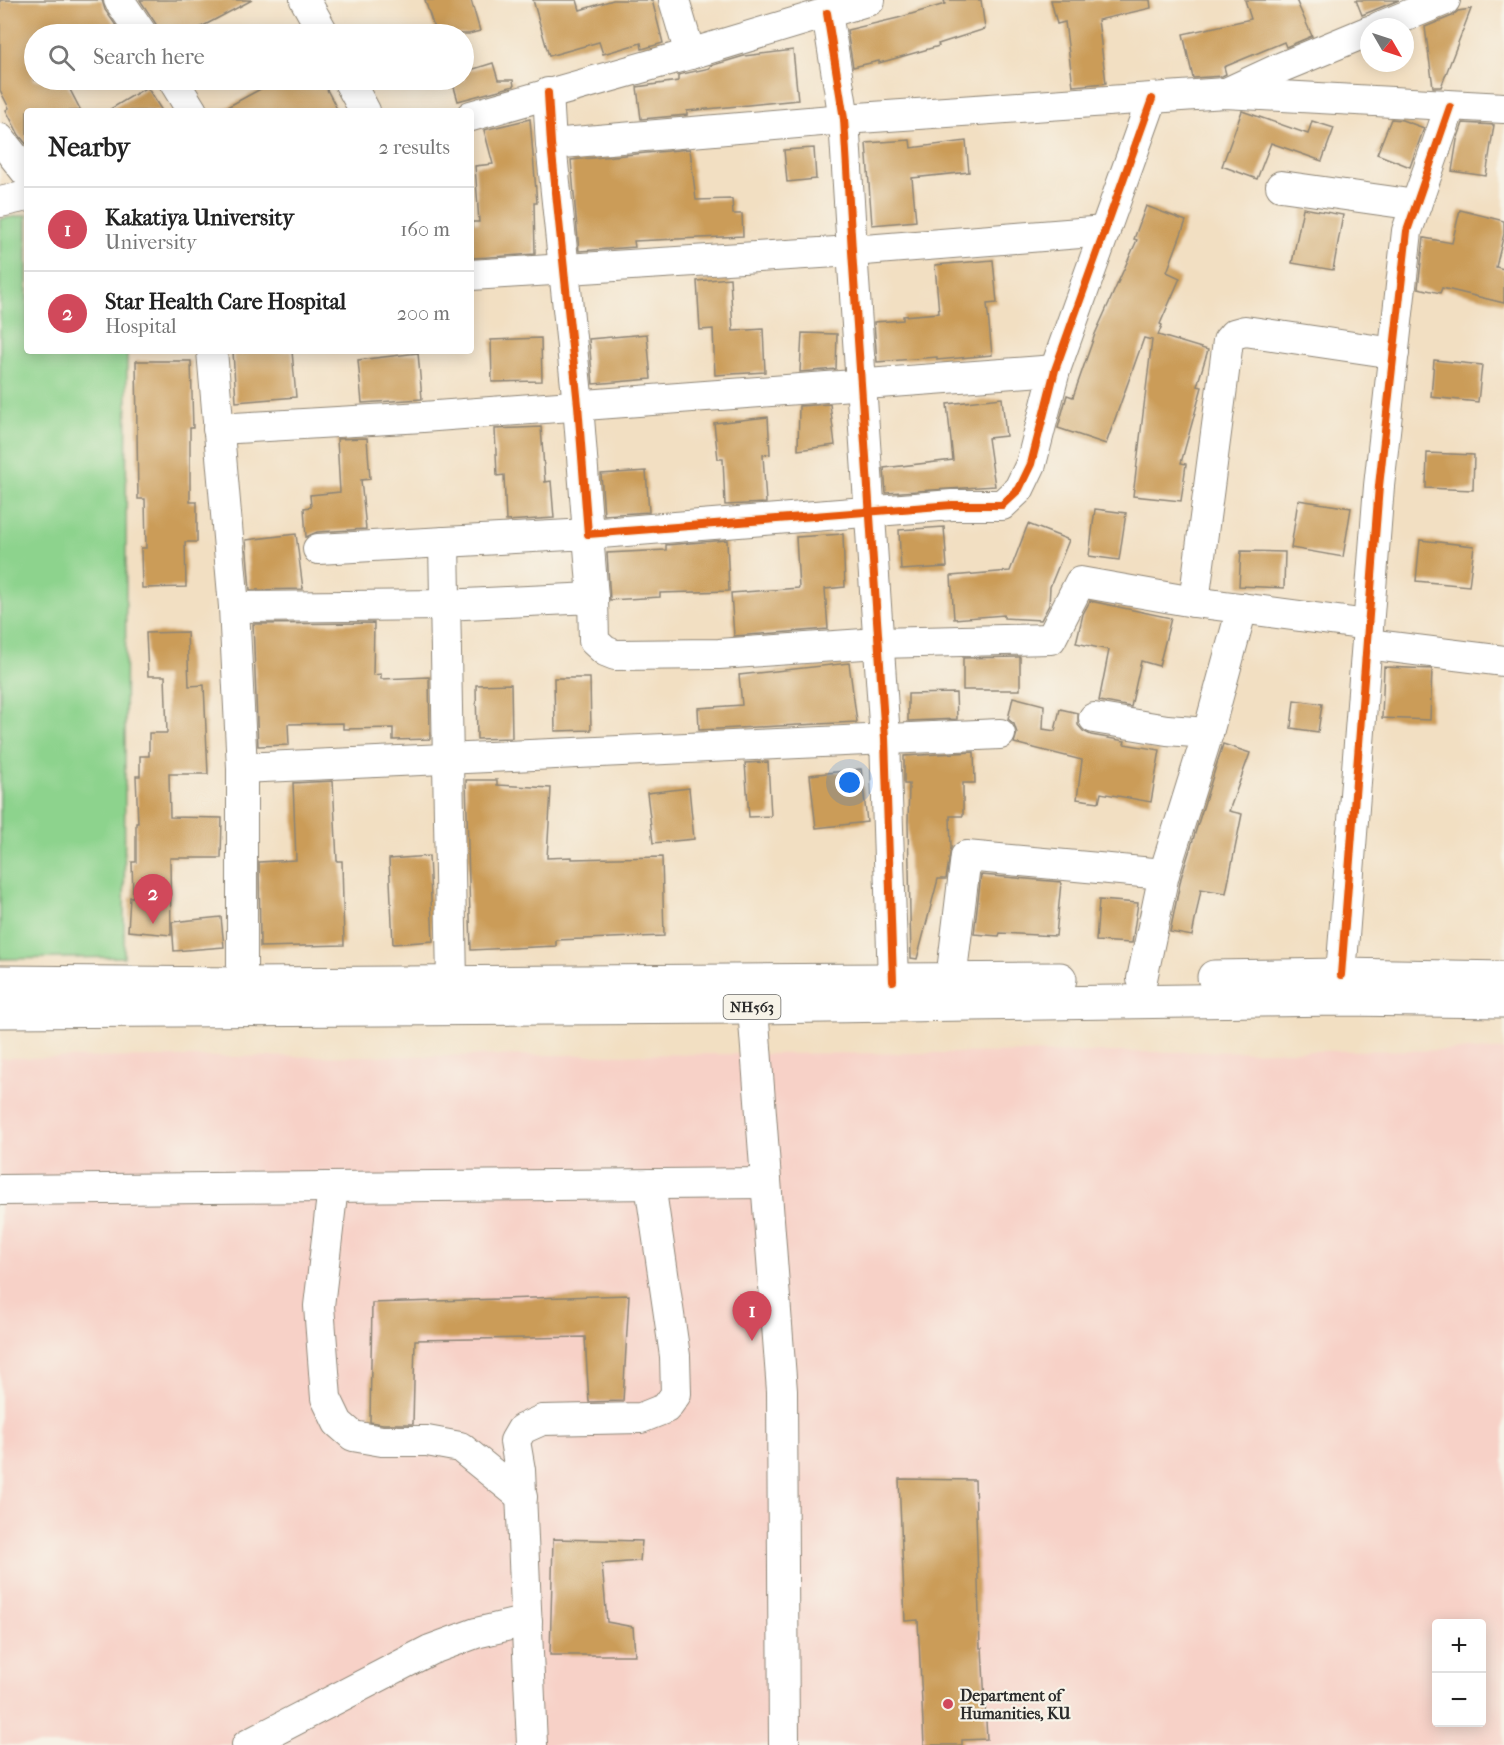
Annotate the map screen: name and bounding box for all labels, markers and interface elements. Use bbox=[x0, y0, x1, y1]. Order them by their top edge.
north arrow bbox=[1360, 18, 1414, 72]
search box bbox=[24, 24, 474, 90]
icon: search bbox=[45, 41, 78, 74]
text: Search here bbox=[93, 44, 205, 70]
text: Nearby bbox=[48, 132, 130, 163]
text: 2 results bbox=[379, 136, 450, 159]
text: Kakatiya University bbox=[105, 205, 294, 231]
text: 1 bbox=[64, 218, 71, 241]
text: 160 m bbox=[400, 218, 450, 241]
text: University bbox=[105, 231, 197, 254]
text: Star Health Care Hospital bbox=[105, 289, 346, 315]
text: 2 bbox=[62, 302, 73, 325]
text: 200 m bbox=[397, 302, 450, 325]
text: Hospital bbox=[105, 315, 177, 338]
your location bbox=[835, 768, 864, 797]
pin: 2 bbox=[134, 874, 172, 924]
road number: NH563 bbox=[724, 995, 780, 1019]
pin: 1 bbox=[732, 1292, 771, 1341]
map controls bbox=[1432, 1619, 1486, 1727]
button: + bbox=[1432, 1619, 1486, 1673]
button: − bbox=[1432, 1673, 1486, 1727]
place label: Department of Humanities, KU bbox=[960, 1686, 1071, 1723]
marker: Department of Humanities, KU bbox=[941, 1697, 955, 1711]

